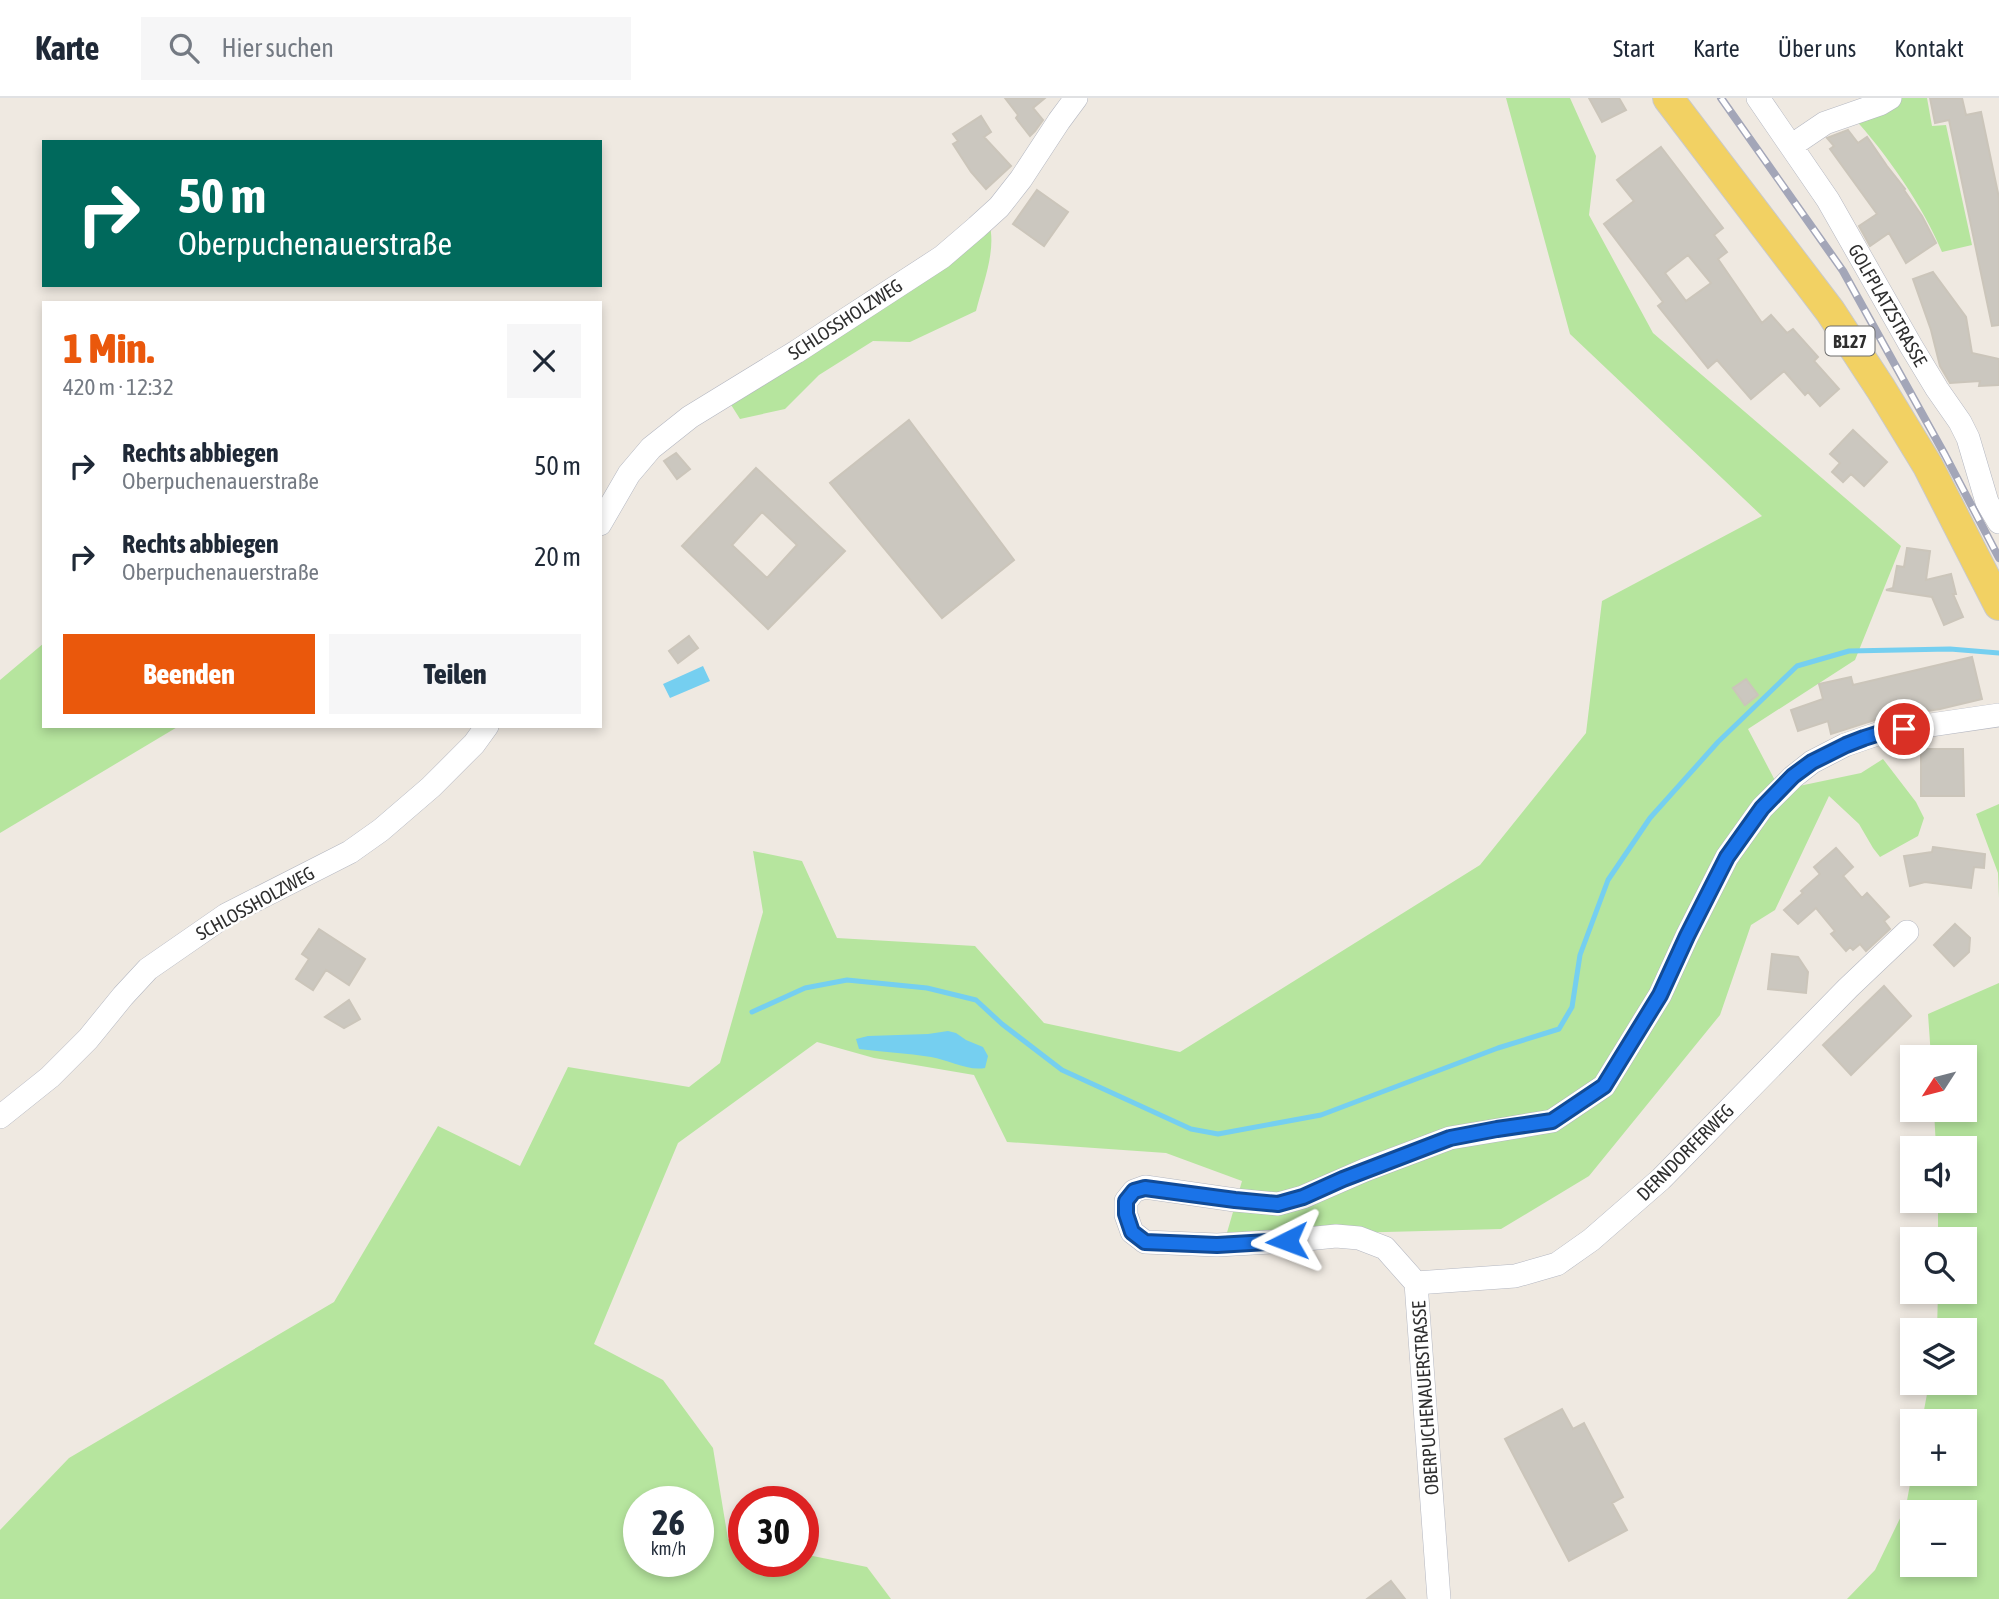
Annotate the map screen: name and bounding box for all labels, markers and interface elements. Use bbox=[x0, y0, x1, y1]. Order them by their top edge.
search box bbox=[141, 17, 631, 80]
text: Karte bbox=[35, 29, 99, 67]
icon: search bbox=[165, 29, 203, 67]
text: Hier suchen bbox=[221, 33, 334, 63]
text: Start bbox=[1613, 35, 1655, 62]
text: Karte bbox=[1693, 35, 1740, 62]
text: Über uns bbox=[1778, 35, 1856, 62]
text: Kontakt bbox=[1894, 35, 1964, 62]
text: 50 m bbox=[178, 167, 266, 223]
icon: right bbox=[63, 168, 154, 259]
text: Oberpuchenauerstraße bbox=[178, 225, 452, 262]
street label: GOLFPLATZSTRASSE bbox=[1844, 240, 1932, 370]
street label: SCHLOSSHOLZWEG bbox=[784, 274, 906, 364]
text: 1 Min. bbox=[63, 324, 154, 372]
button: close bbox=[507, 324, 581, 398]
road number: B127 bbox=[1826, 327, 1874, 356]
text: 420 m · 12:32 bbox=[63, 374, 174, 400]
text: Rechts abbiegen bbox=[122, 438, 279, 468]
icon: right bbox=[63, 447, 101, 485]
text: 50 m bbox=[534, 451, 581, 481]
text: Oberpuchenauerstraße bbox=[122, 468, 319, 494]
text: Rechts abbiegen bbox=[122, 529, 279, 559]
icon: right bbox=[63, 538, 101, 576]
text: 20 m bbox=[534, 542, 581, 572]
text: Oberpuchenauerstraße bbox=[122, 559, 319, 585]
button: Beenden bbox=[63, 634, 315, 714]
button: Teilen bbox=[329, 634, 581, 714]
pin bbox=[1874, 699, 1934, 759]
icon: arrive bbox=[1885, 710, 1923, 748]
street label: SCHLOSSHOLZWEG bbox=[192, 861, 318, 945]
north arrow bbox=[1900, 1045, 1978, 1122]
map controls bbox=[1900, 1045, 1977, 1577]
street label: DERNDORFERWEG bbox=[1632, 1099, 1738, 1205]
button: sound bbox=[1900, 1136, 1977, 1213]
position arrow bbox=[1250, 1204, 1324, 1278]
button: search bbox=[1900, 1227, 1977, 1304]
street label: OBERPUCHENAUERSTRASSE bbox=[1407, 1300, 1443, 1496]
button: layers bbox=[1900, 1318, 1977, 1395]
button: + bbox=[1900, 1409, 1977, 1486]
speed limit sign: 30 bbox=[728, 1486, 819, 1577]
button: − bbox=[1900, 1500, 1977, 1577]
text: 26 bbox=[652, 1502, 685, 1542]
text: km/h bbox=[651, 1538, 686, 1559]

